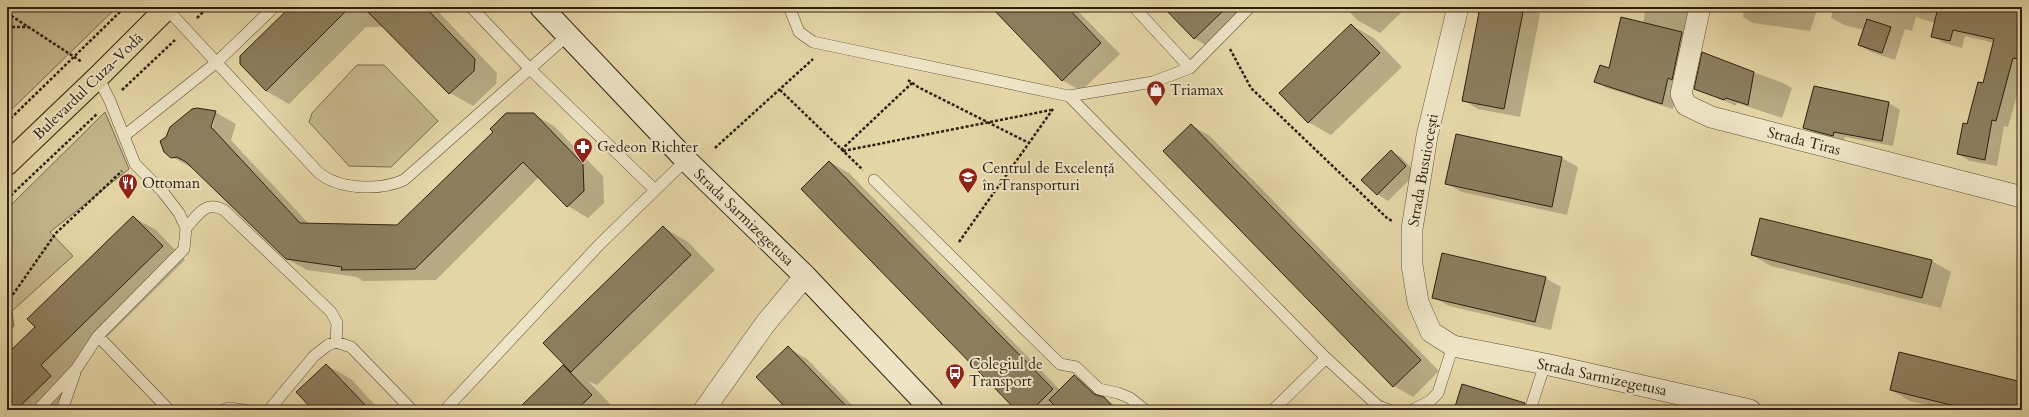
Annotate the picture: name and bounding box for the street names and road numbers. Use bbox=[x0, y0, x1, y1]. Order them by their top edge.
street label: Bulevardul Cuza-Vodă bbox=[29, 28, 148, 144]
street label: Strada Busuiocești bbox=[1403, 112, 1443, 228]
street label: Strada Tiras bbox=[1765, 122, 1843, 160]
street label: Strada Sarmizegetusa bbox=[689, 164, 799, 270]
street label: Strada Sarmizegetusa bbox=[1535, 353, 1669, 401]

